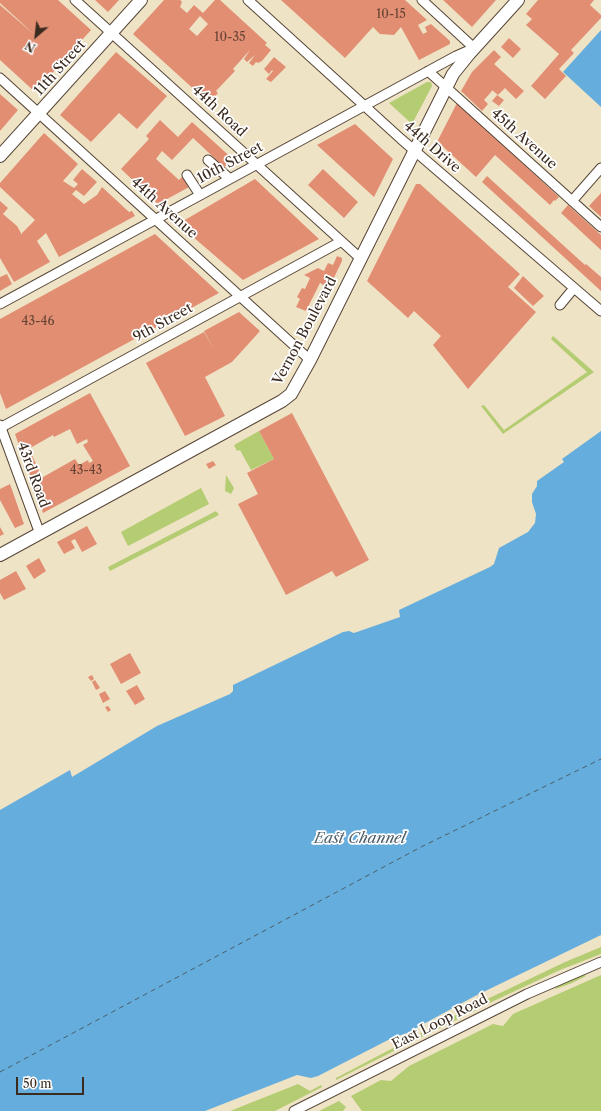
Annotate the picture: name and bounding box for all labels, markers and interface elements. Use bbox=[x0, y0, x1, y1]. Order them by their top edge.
house number: 10-15 bbox=[376, 8, 406, 22]
north arrow bbox=[16, 16, 56, 56]
house number: 10-35 bbox=[214, 31, 246, 45]
street label: 11th Street bbox=[31, 37, 89, 99]
text: N bbox=[23, 38, 38, 55]
street label: 44th Road bbox=[188, 82, 250, 140]
street label: 45th Avenue bbox=[488, 105, 560, 173]
street label: 44th Drive bbox=[400, 118, 464, 176]
street label: 10th Street bbox=[194, 139, 266, 187]
street label: 44th Avenue bbox=[127, 174, 201, 242]
street label: Vernon Boulevard bbox=[269, 274, 341, 388]
street label: 9th Street bbox=[130, 300, 196, 346]
house number: 43-46 bbox=[22, 315, 54, 329]
street label: 43rd Road bbox=[13, 440, 53, 510]
house number: 43-43 bbox=[70, 464, 102, 478]
water label: East Channel bbox=[314, 830, 406, 848]
street label: East Loop Road bbox=[389, 991, 491, 1053]
scale bar bbox=[18, 1069, 86, 1095]
text: 50 m bbox=[23, 1076, 52, 1091]

